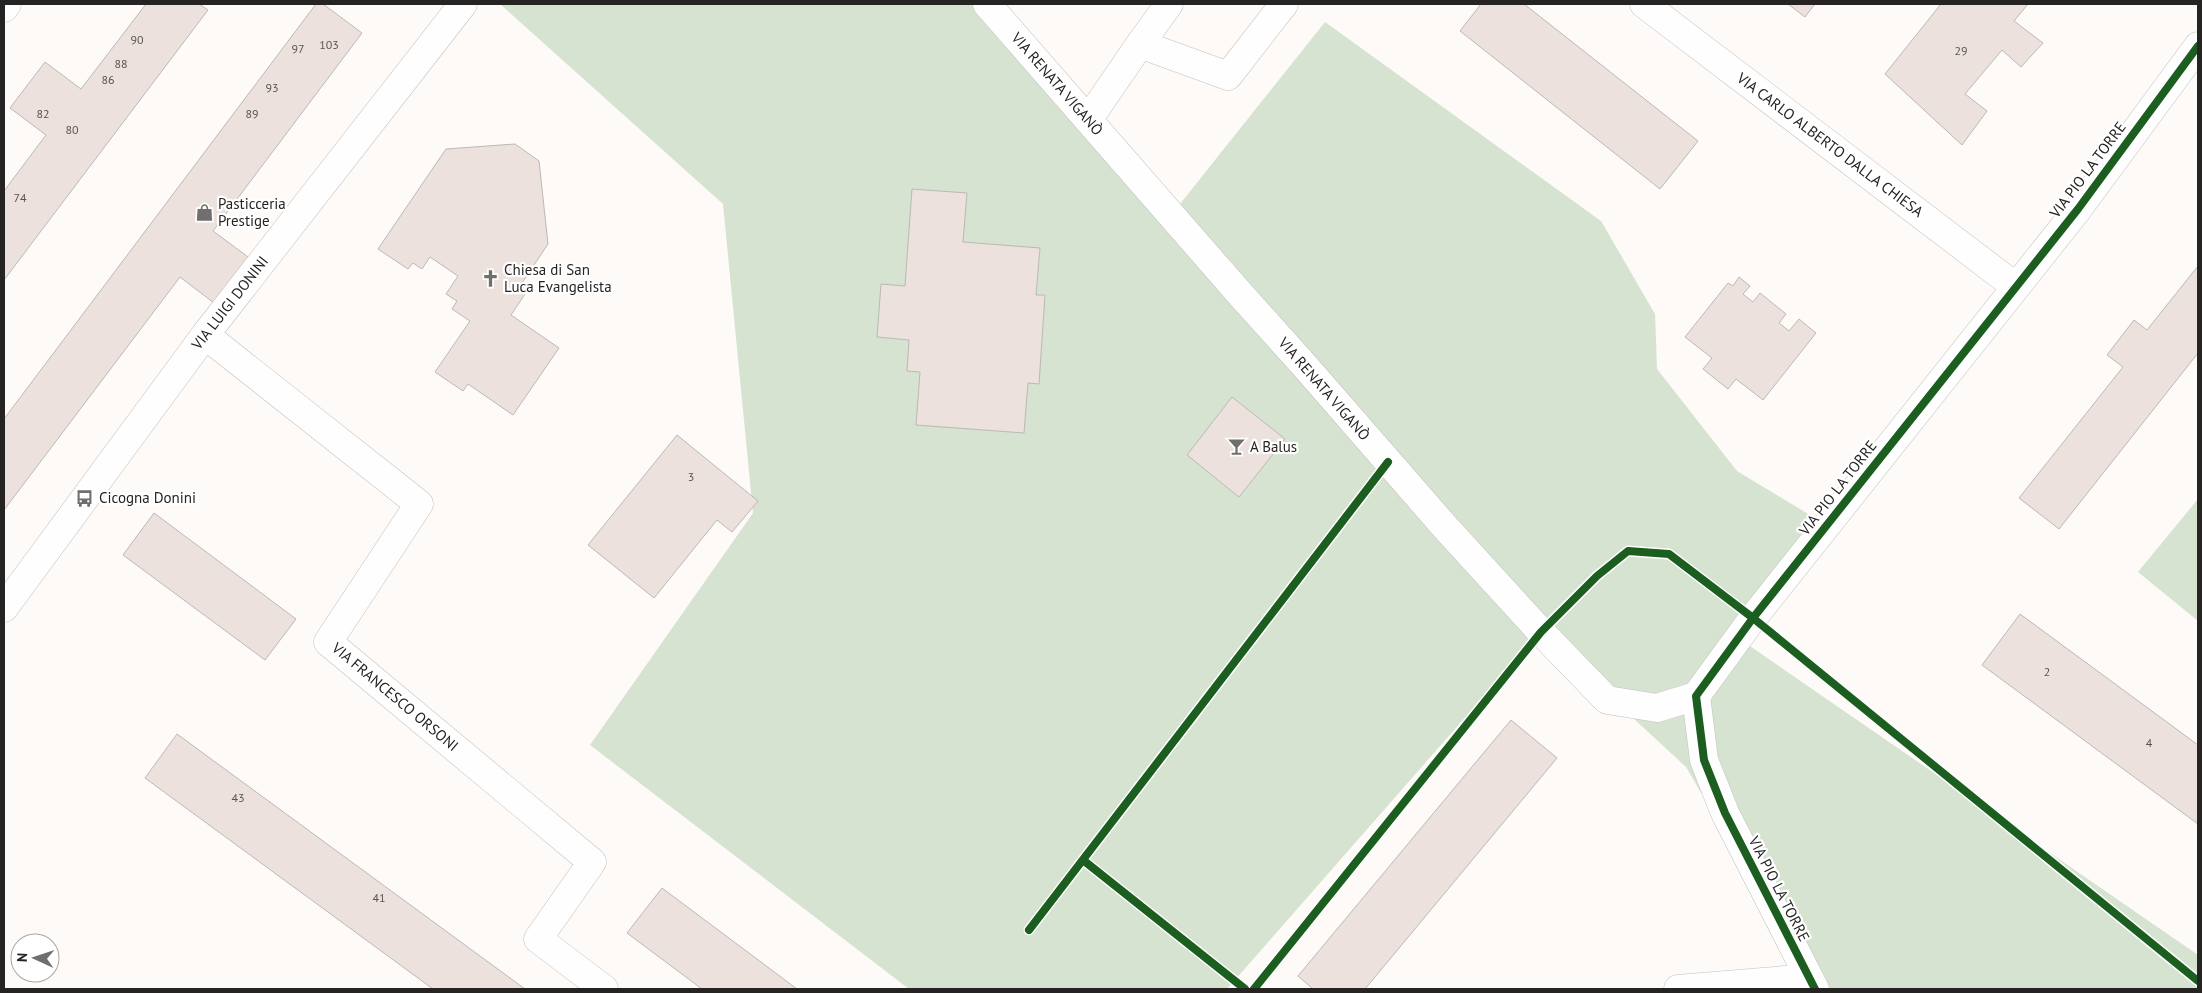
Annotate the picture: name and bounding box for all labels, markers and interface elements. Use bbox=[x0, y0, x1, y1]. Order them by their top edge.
street label: VIA RENATA VIGANÒ bbox=[1007, 28, 1107, 139]
house number: 90 bbox=[130, 32, 144, 47]
house number: 103 bbox=[319, 37, 339, 52]
house number: 97 bbox=[291, 41, 305, 56]
house number: 29 bbox=[1954, 43, 1968, 58]
house number: 88 bbox=[114, 56, 128, 71]
street label: VIA CARLO ALBERTO DALLA CHIESA bbox=[1733, 68, 1927, 221]
house number: 86 bbox=[101, 72, 115, 87]
house number: 93 bbox=[265, 80, 279, 95]
house number: 82 bbox=[36, 106, 50, 121]
house number: 89 bbox=[245, 106, 259, 121]
street label: VIA PIO LA TORRE bbox=[2045, 118, 2130, 222]
house number: 80 bbox=[65, 122, 79, 137]
house number: 74 bbox=[13, 190, 27, 205]
place label: Pasticceria Prestige bbox=[218, 194, 286, 230]
shop icon: Pasticceria Prestige bbox=[194, 203, 214, 223]
street label: VIA LUIGI DONINI bbox=[187, 252, 272, 354]
place label: Chiesa di San Luca Evangelista bbox=[504, 260, 612, 296]
church icon: Chiesa di San Luca Evangelista bbox=[480, 269, 500, 289]
street label: VIA RENATA VIGANÒ bbox=[1274, 333, 1374, 444]
street label: VIA PIO LA TORRE bbox=[1794, 436, 1881, 540]
bar icon: A Balus bbox=[1226, 437, 1246, 457]
place label: A Balus bbox=[1250, 437, 1297, 456]
house number: 3 bbox=[688, 469, 694, 484]
bus stop icon: Cicogna Donini bbox=[75, 488, 95, 508]
place label: Cicogna Donini bbox=[99, 488, 196, 507]
street label: VIA FRANCESCO ORSONI bbox=[328, 638, 462, 755]
house number: 2 bbox=[2044, 664, 2050, 679]
house number: 4 bbox=[2146, 735, 2153, 750]
house number: 43 bbox=[231, 790, 245, 805]
street label: VIA PIO LA TORRE bbox=[1744, 832, 1814, 944]
house number: 41 bbox=[372, 890, 386, 905]
north arrow bbox=[10, 933, 60, 983]
text: N bbox=[13, 952, 31, 962]

